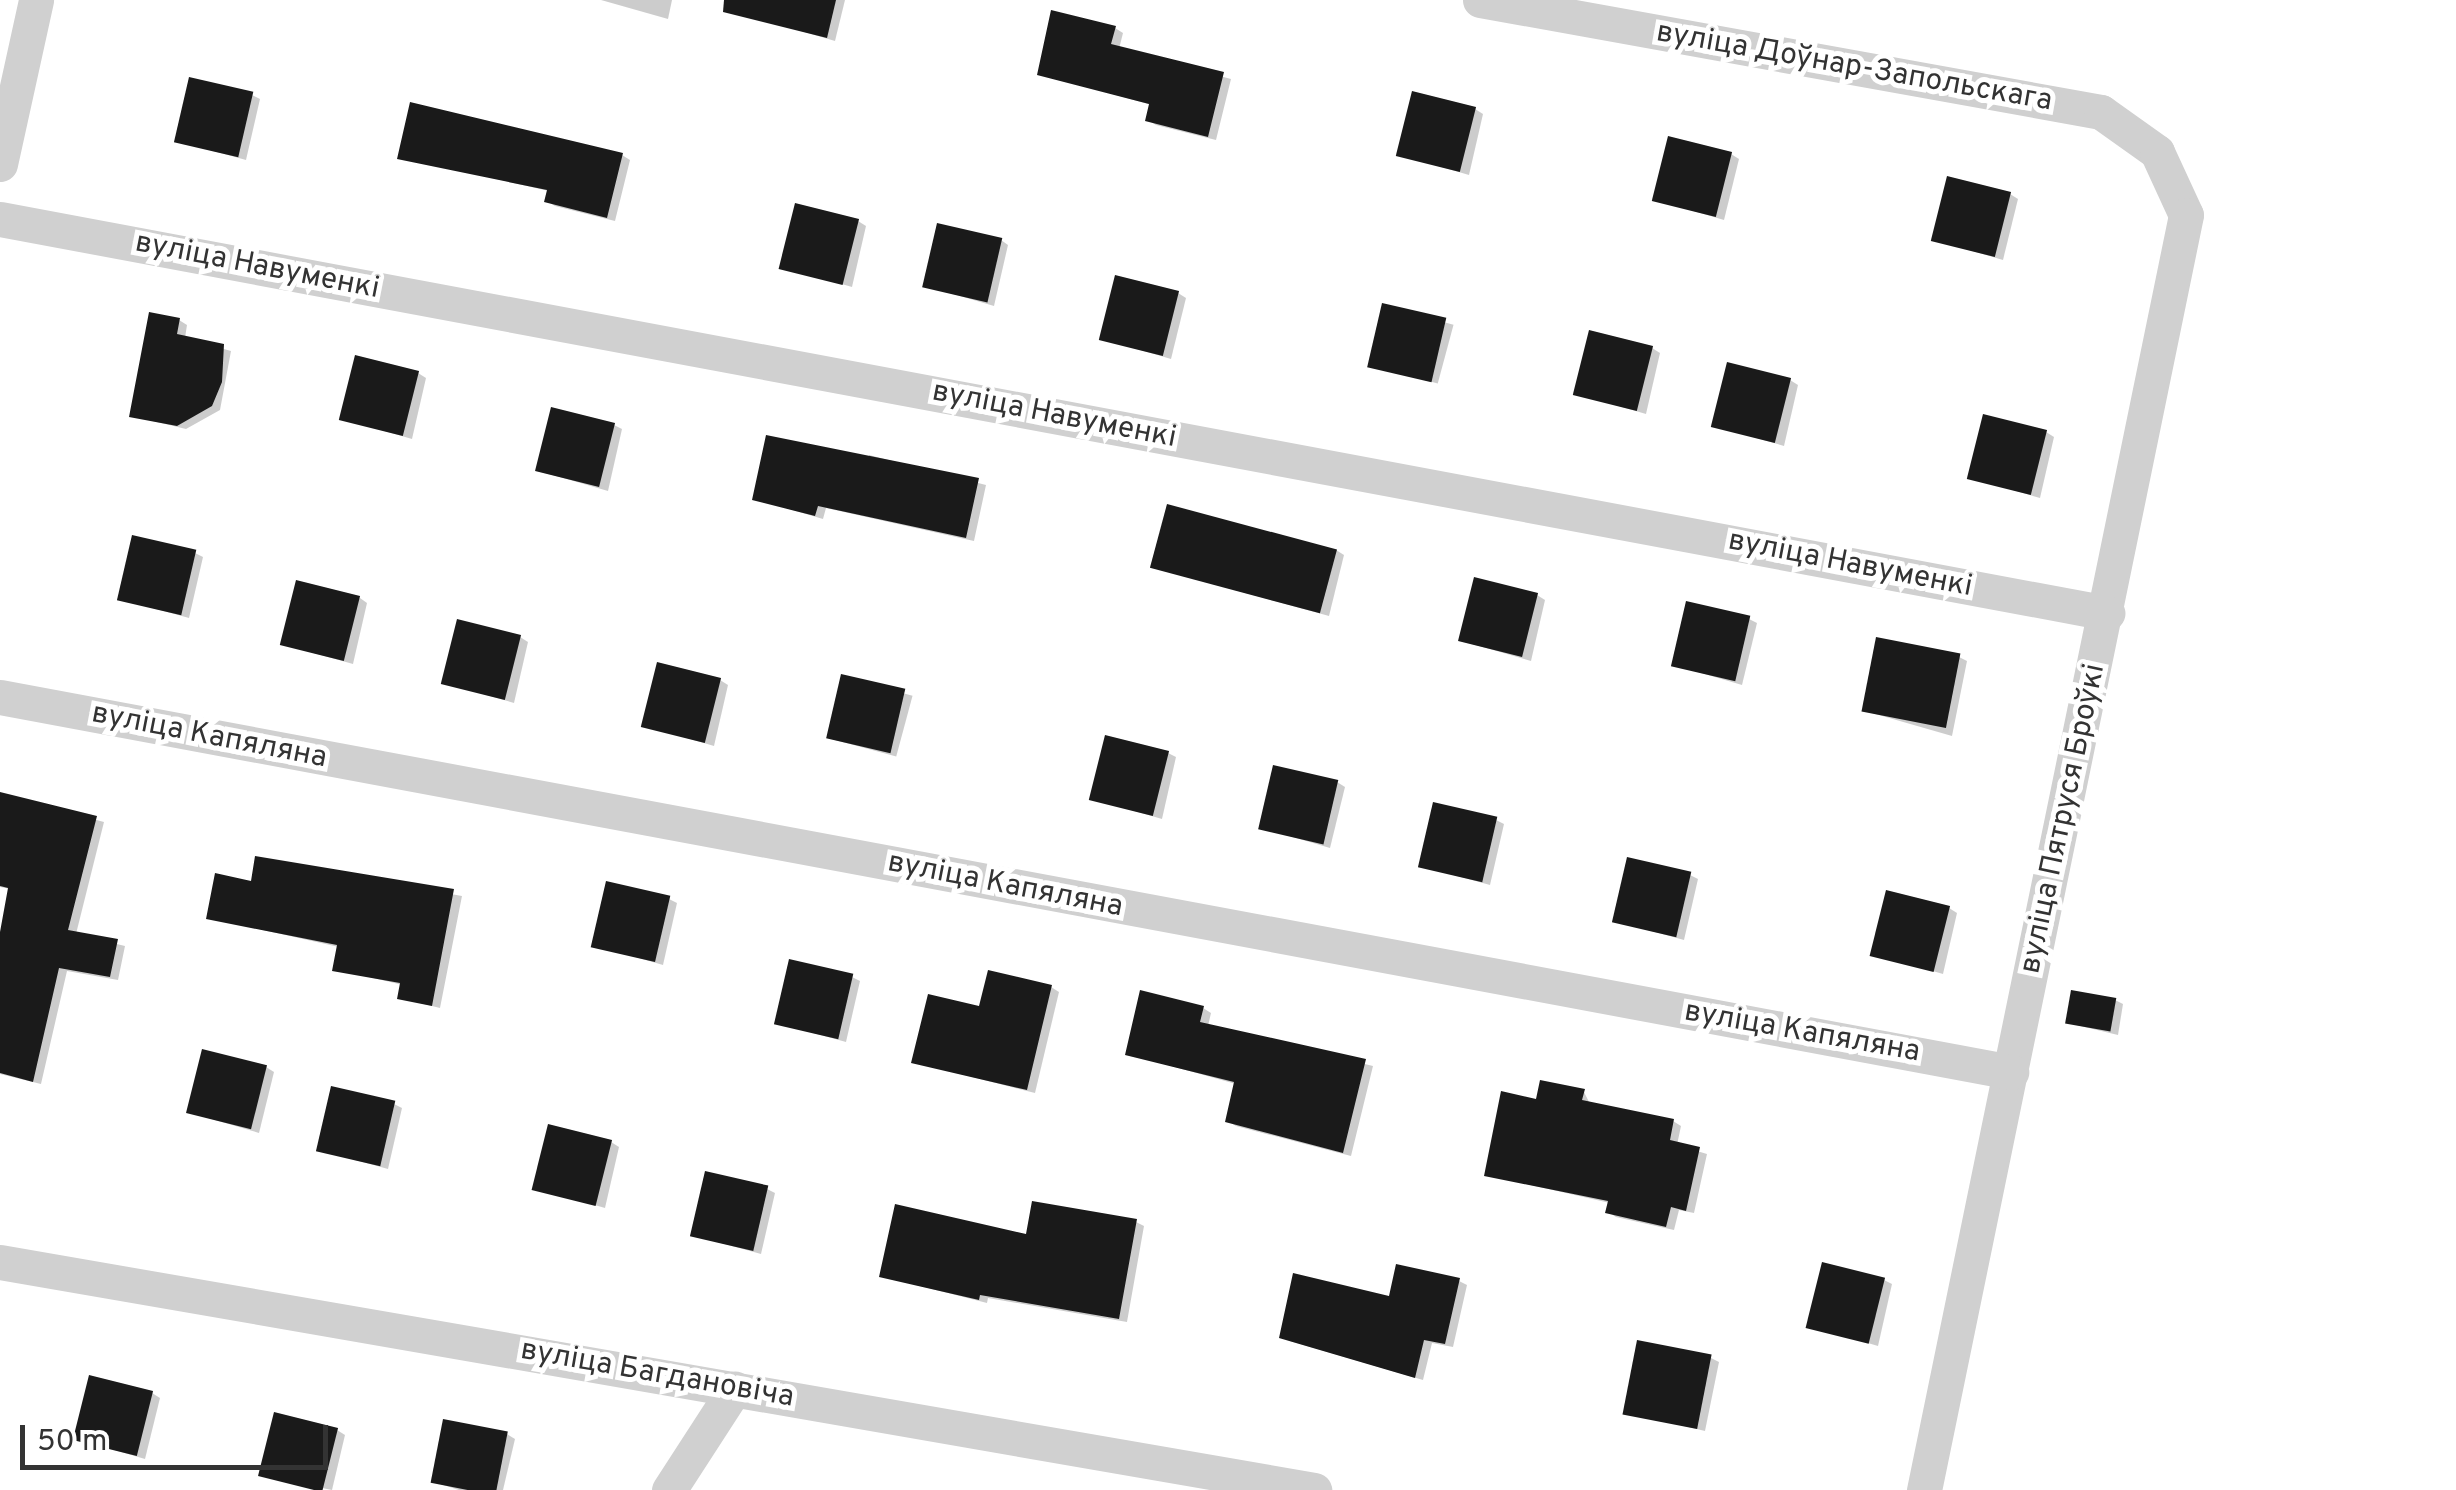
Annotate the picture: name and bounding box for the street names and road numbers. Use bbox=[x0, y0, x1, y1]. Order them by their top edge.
street label: вуліца Доўнар-Запольскага bbox=[1653, 15, 2055, 121]
street label: вуліца Навуменкі bbox=[132, 226, 382, 308]
street label: вуліца Навуменкі bbox=[929, 375, 1179, 457]
street label: вуліца Навуменкі bbox=[1725, 524, 1975, 606]
street label: вуліца Пятруся Броўкі bbox=[2014, 661, 2114, 977]
street label: вуліца Капяляна bbox=[88, 697, 330, 777]
street label: вуліца Капяляна bbox=[884, 846, 1126, 926]
street label: вуліца Капяляна bbox=[1681, 995, 1923, 1071]
street label: вуліца Багдановіча bbox=[518, 1333, 796, 1417]

